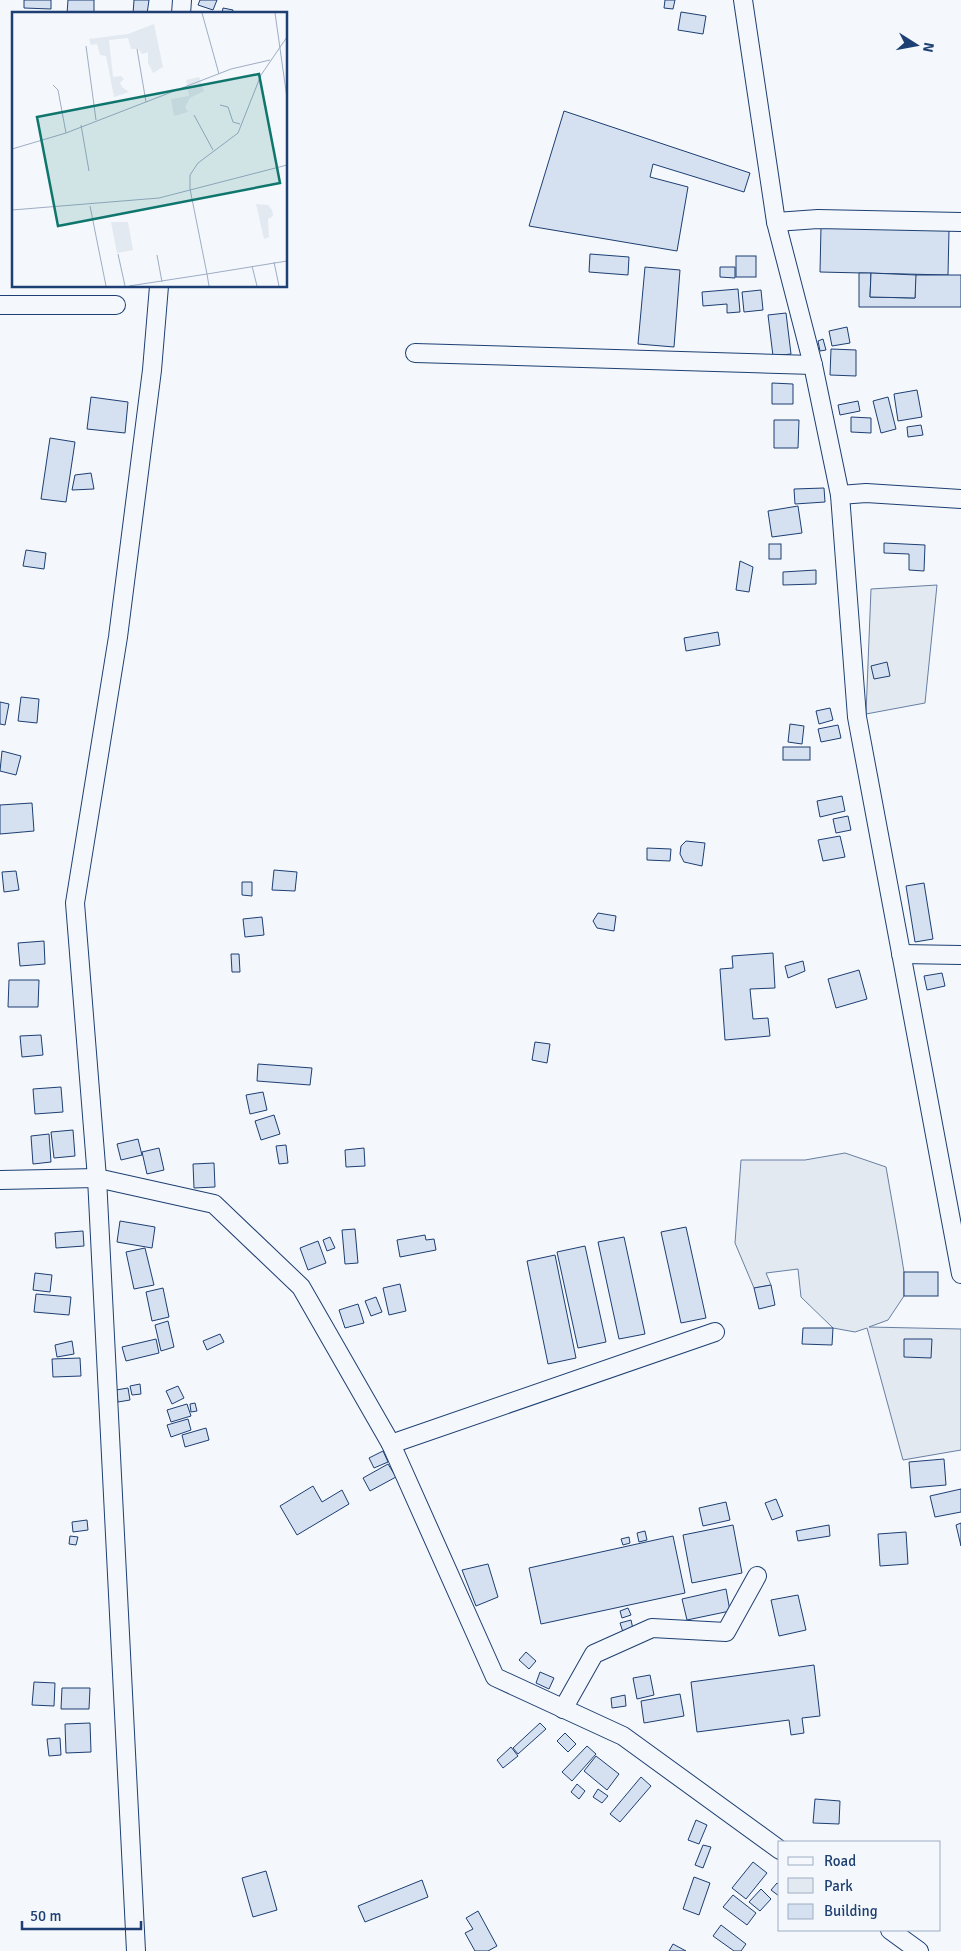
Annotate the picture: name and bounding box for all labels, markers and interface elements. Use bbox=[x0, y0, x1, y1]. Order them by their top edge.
inset map bbox=[12, 12, 288, 288]
north arrow bbox=[891, 20, 941, 70]
text: N bbox=[919, 41, 938, 54]
legend bbox=[778, 1841, 941, 1931]
text: Road bbox=[824, 1852, 856, 1870]
text: Park bbox=[824, 1877, 853, 1895]
scale bar bbox=[22, 1898, 141, 1930]
text: Building bbox=[824, 1902, 878, 1920]
text: 50 m bbox=[30, 1907, 61, 1925]

